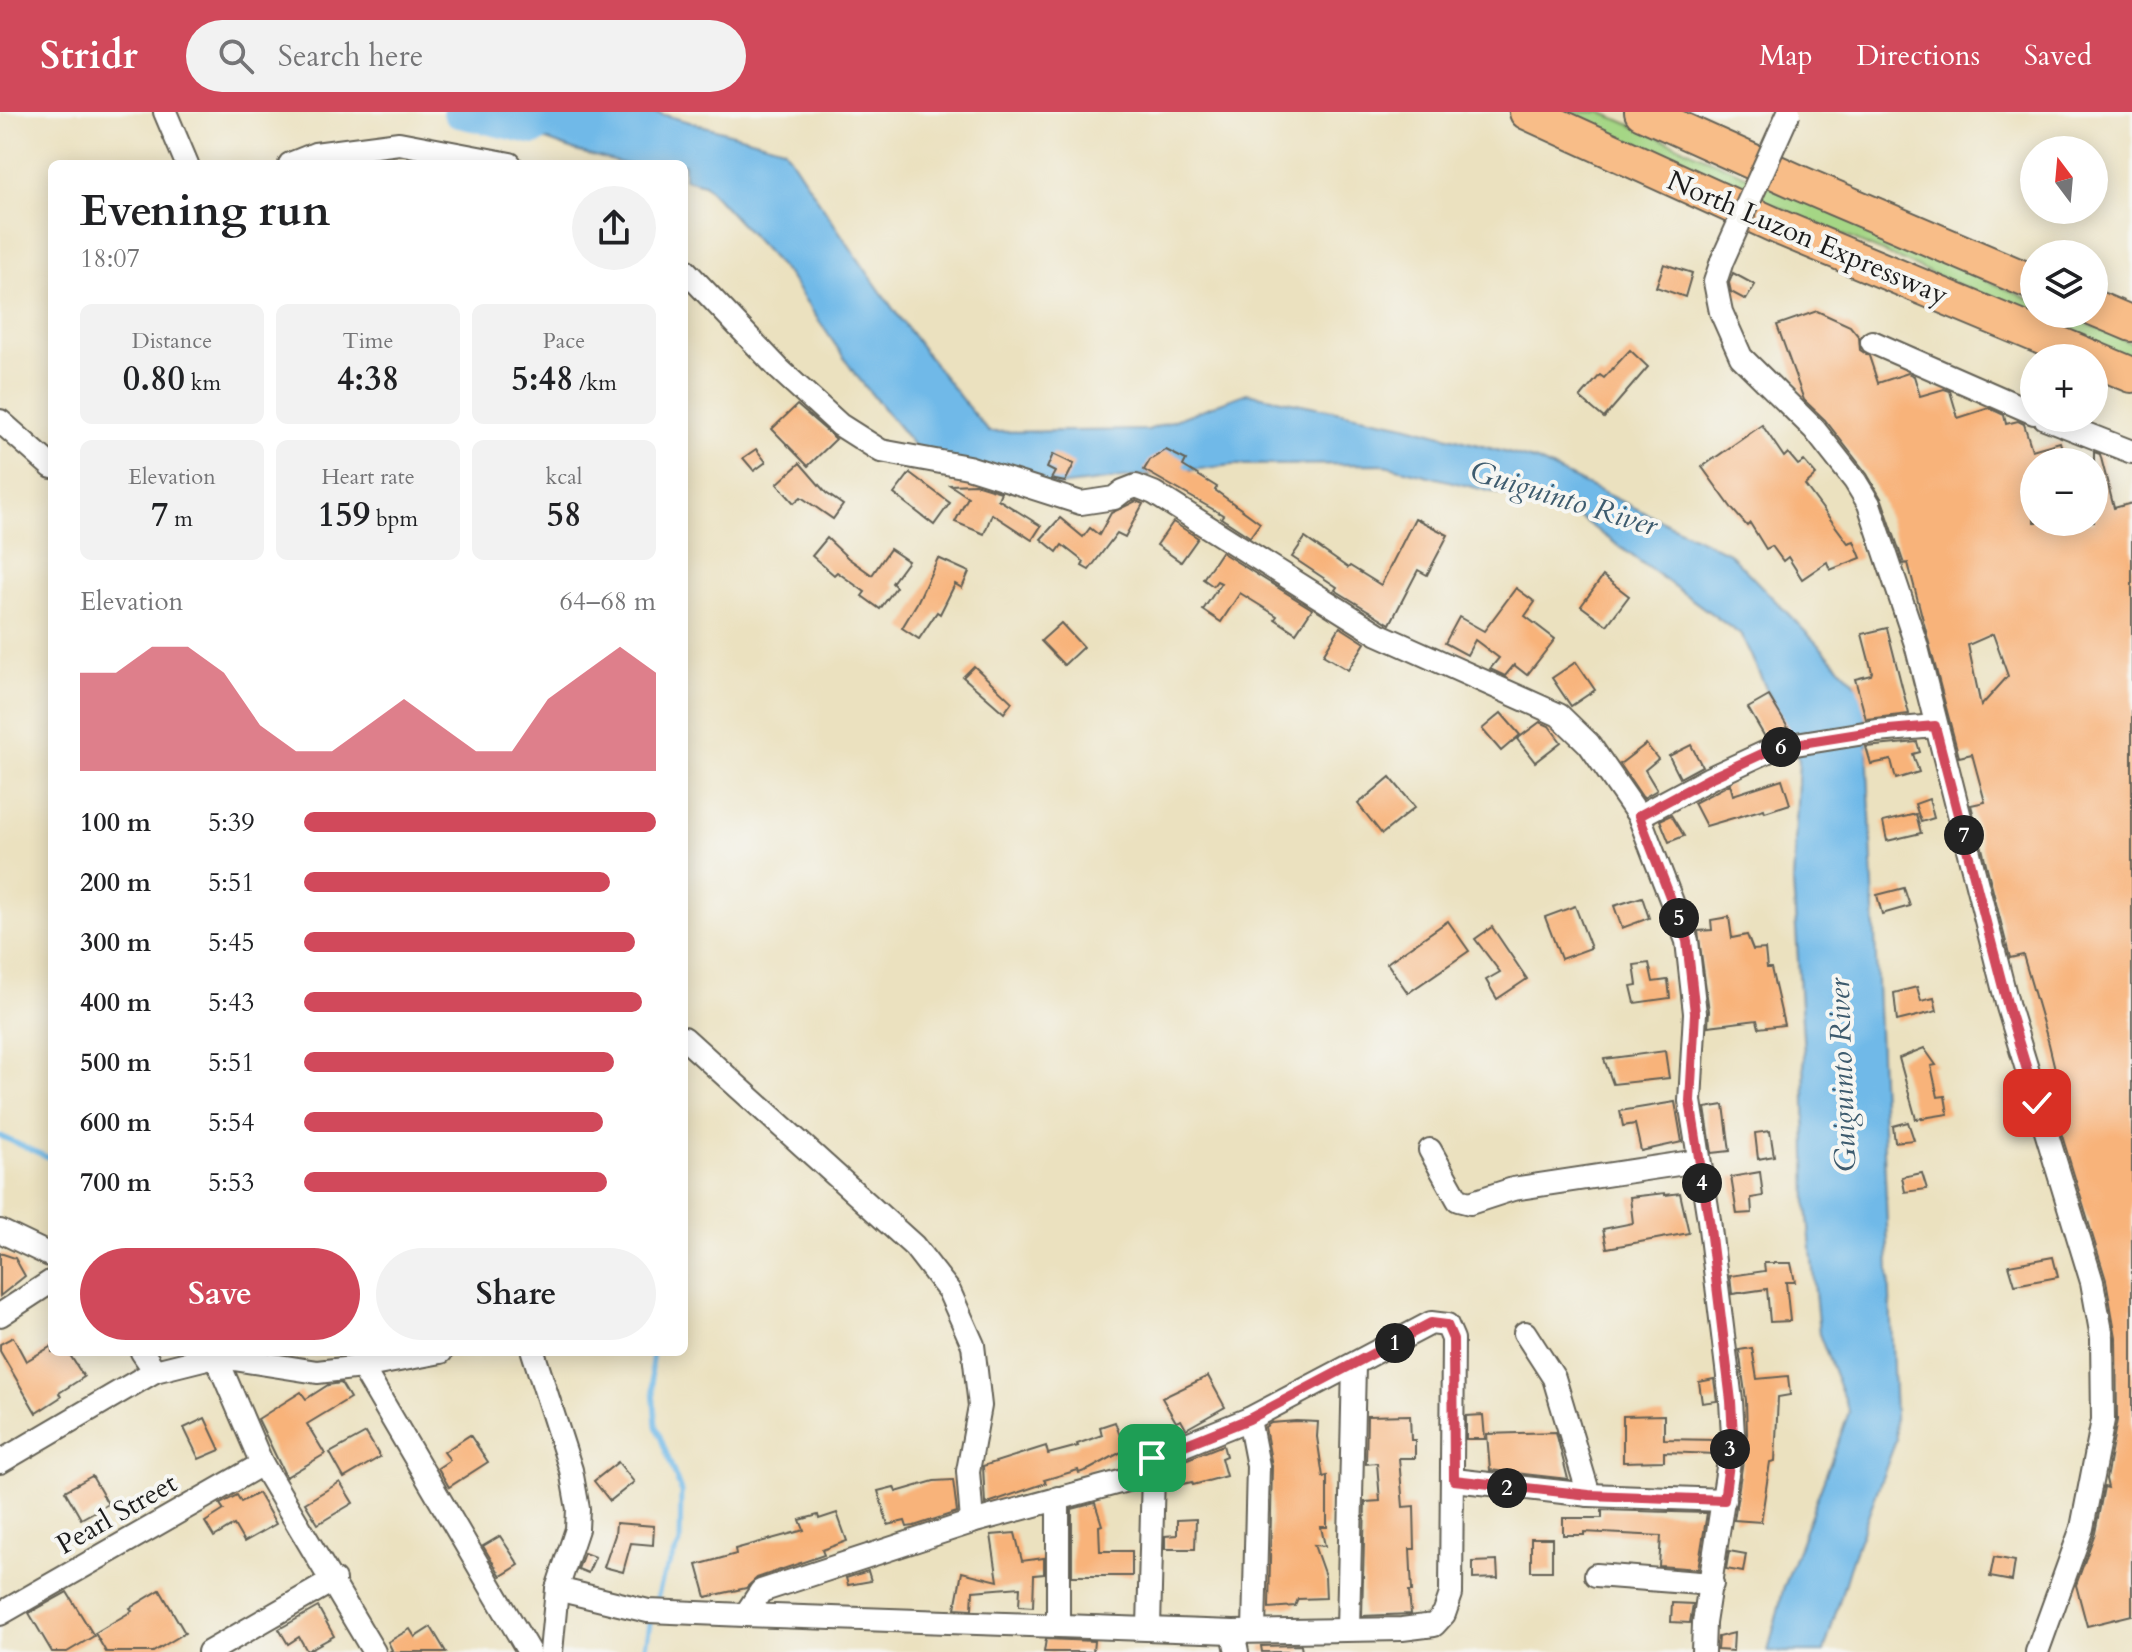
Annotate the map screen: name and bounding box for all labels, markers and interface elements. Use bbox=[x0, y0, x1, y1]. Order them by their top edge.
search box bbox=[186, 20, 746, 92]
text: Stridr bbox=[40, 30, 138, 82]
icon: search bbox=[214, 34, 258, 78]
text: Search here bbox=[278, 36, 423, 77]
text: Map bbox=[1759, 37, 1813, 75]
text: Directions bbox=[1857, 37, 1980, 75]
text: Saved bbox=[2024, 37, 2092, 75]
north arrow bbox=[2020, 136, 2108, 224]
map controls bbox=[2020, 136, 2108, 536]
street label: North Luzon Expressway bbox=[1661, 162, 1954, 314]
text: Evening run bbox=[80, 181, 330, 241]
button: share bbox=[572, 186, 656, 270]
button: layers bbox=[2020, 240, 2108, 328]
text: 18:07 bbox=[80, 241, 140, 276]
text: Distance bbox=[132, 326, 212, 356]
text: Time bbox=[343, 326, 393, 356]
text: Pace bbox=[543, 326, 585, 356]
button: + bbox=[2020, 344, 2108, 432]
text: 0.80 bbox=[123, 356, 185, 402]
text: 4:38 bbox=[337, 356, 399, 402]
text: 5:48 bbox=[511, 356, 573, 402]
text: km bbox=[185, 368, 221, 398]
text: /km bbox=[573, 368, 617, 398]
button: − bbox=[2020, 448, 2108, 536]
water label: Guiguinto River bbox=[1465, 451, 1664, 547]
text: Elevation bbox=[128, 462, 216, 492]
text: Heart rate bbox=[321, 462, 415, 492]
text: kcal bbox=[546, 462, 582, 492]
text: 7 bbox=[151, 492, 168, 538]
text: 159 bbox=[318, 492, 370, 538]
text: 58 bbox=[547, 492, 581, 538]
text: m bbox=[168, 504, 193, 534]
text: bpm bbox=[370, 504, 418, 534]
text: Elevation bbox=[80, 584, 183, 619]
text: 64–68 m bbox=[559, 584, 656, 619]
pin: 6 bbox=[1761, 727, 1801, 767]
text: 6 bbox=[1775, 732, 1787, 762]
text: 100 m bbox=[80, 805, 151, 840]
text: 5:39 bbox=[208, 805, 255, 840]
pin: 7 bbox=[1944, 815, 1984, 855]
text: 7 bbox=[1958, 820, 1970, 850]
text: 200 m bbox=[80, 865, 151, 900]
text: 5:51 bbox=[208, 865, 255, 900]
pin: 5 bbox=[1659, 898, 1699, 938]
text: 5 bbox=[1673, 903, 1685, 933]
text: 300 m bbox=[80, 925, 151, 960]
text: 5:45 bbox=[208, 925, 255, 960]
water label: Guiguinto River bbox=[1819, 976, 1866, 1173]
text: 400 m bbox=[80, 985, 151, 1020]
text: 5:43 bbox=[208, 985, 255, 1020]
text: 500 m bbox=[80, 1045, 151, 1080]
text: 5:51 bbox=[208, 1045, 255, 1080]
pin bbox=[2003, 1069, 2071, 1137]
icon: check bbox=[2015, 1081, 2059, 1125]
text: 600 m bbox=[80, 1105, 151, 1140]
text: 5:54 bbox=[208, 1105, 255, 1140]
pin: 4 bbox=[1682, 1163, 1722, 1203]
text: 700 m bbox=[80, 1165, 151, 1200]
text: 5:53 bbox=[208, 1165, 255, 1200]
text: 4 bbox=[1696, 1168, 1708, 1198]
button: Save bbox=[80, 1248, 360, 1340]
button: Share bbox=[376, 1248, 656, 1340]
pin: 1 bbox=[1375, 1323, 1415, 1363]
text: 1 bbox=[1389, 1328, 1401, 1358]
pin bbox=[1118, 1424, 1186, 1492]
pin: 3 bbox=[1710, 1429, 1750, 1469]
text: 3 bbox=[1724, 1434, 1736, 1464]
icon: arrive bbox=[1130, 1436, 1174, 1480]
street label: Pearl Street bbox=[49, 1464, 184, 1564]
pin: 2 bbox=[1487, 1468, 1527, 1508]
text: 2 bbox=[1501, 1473, 1513, 1503]

